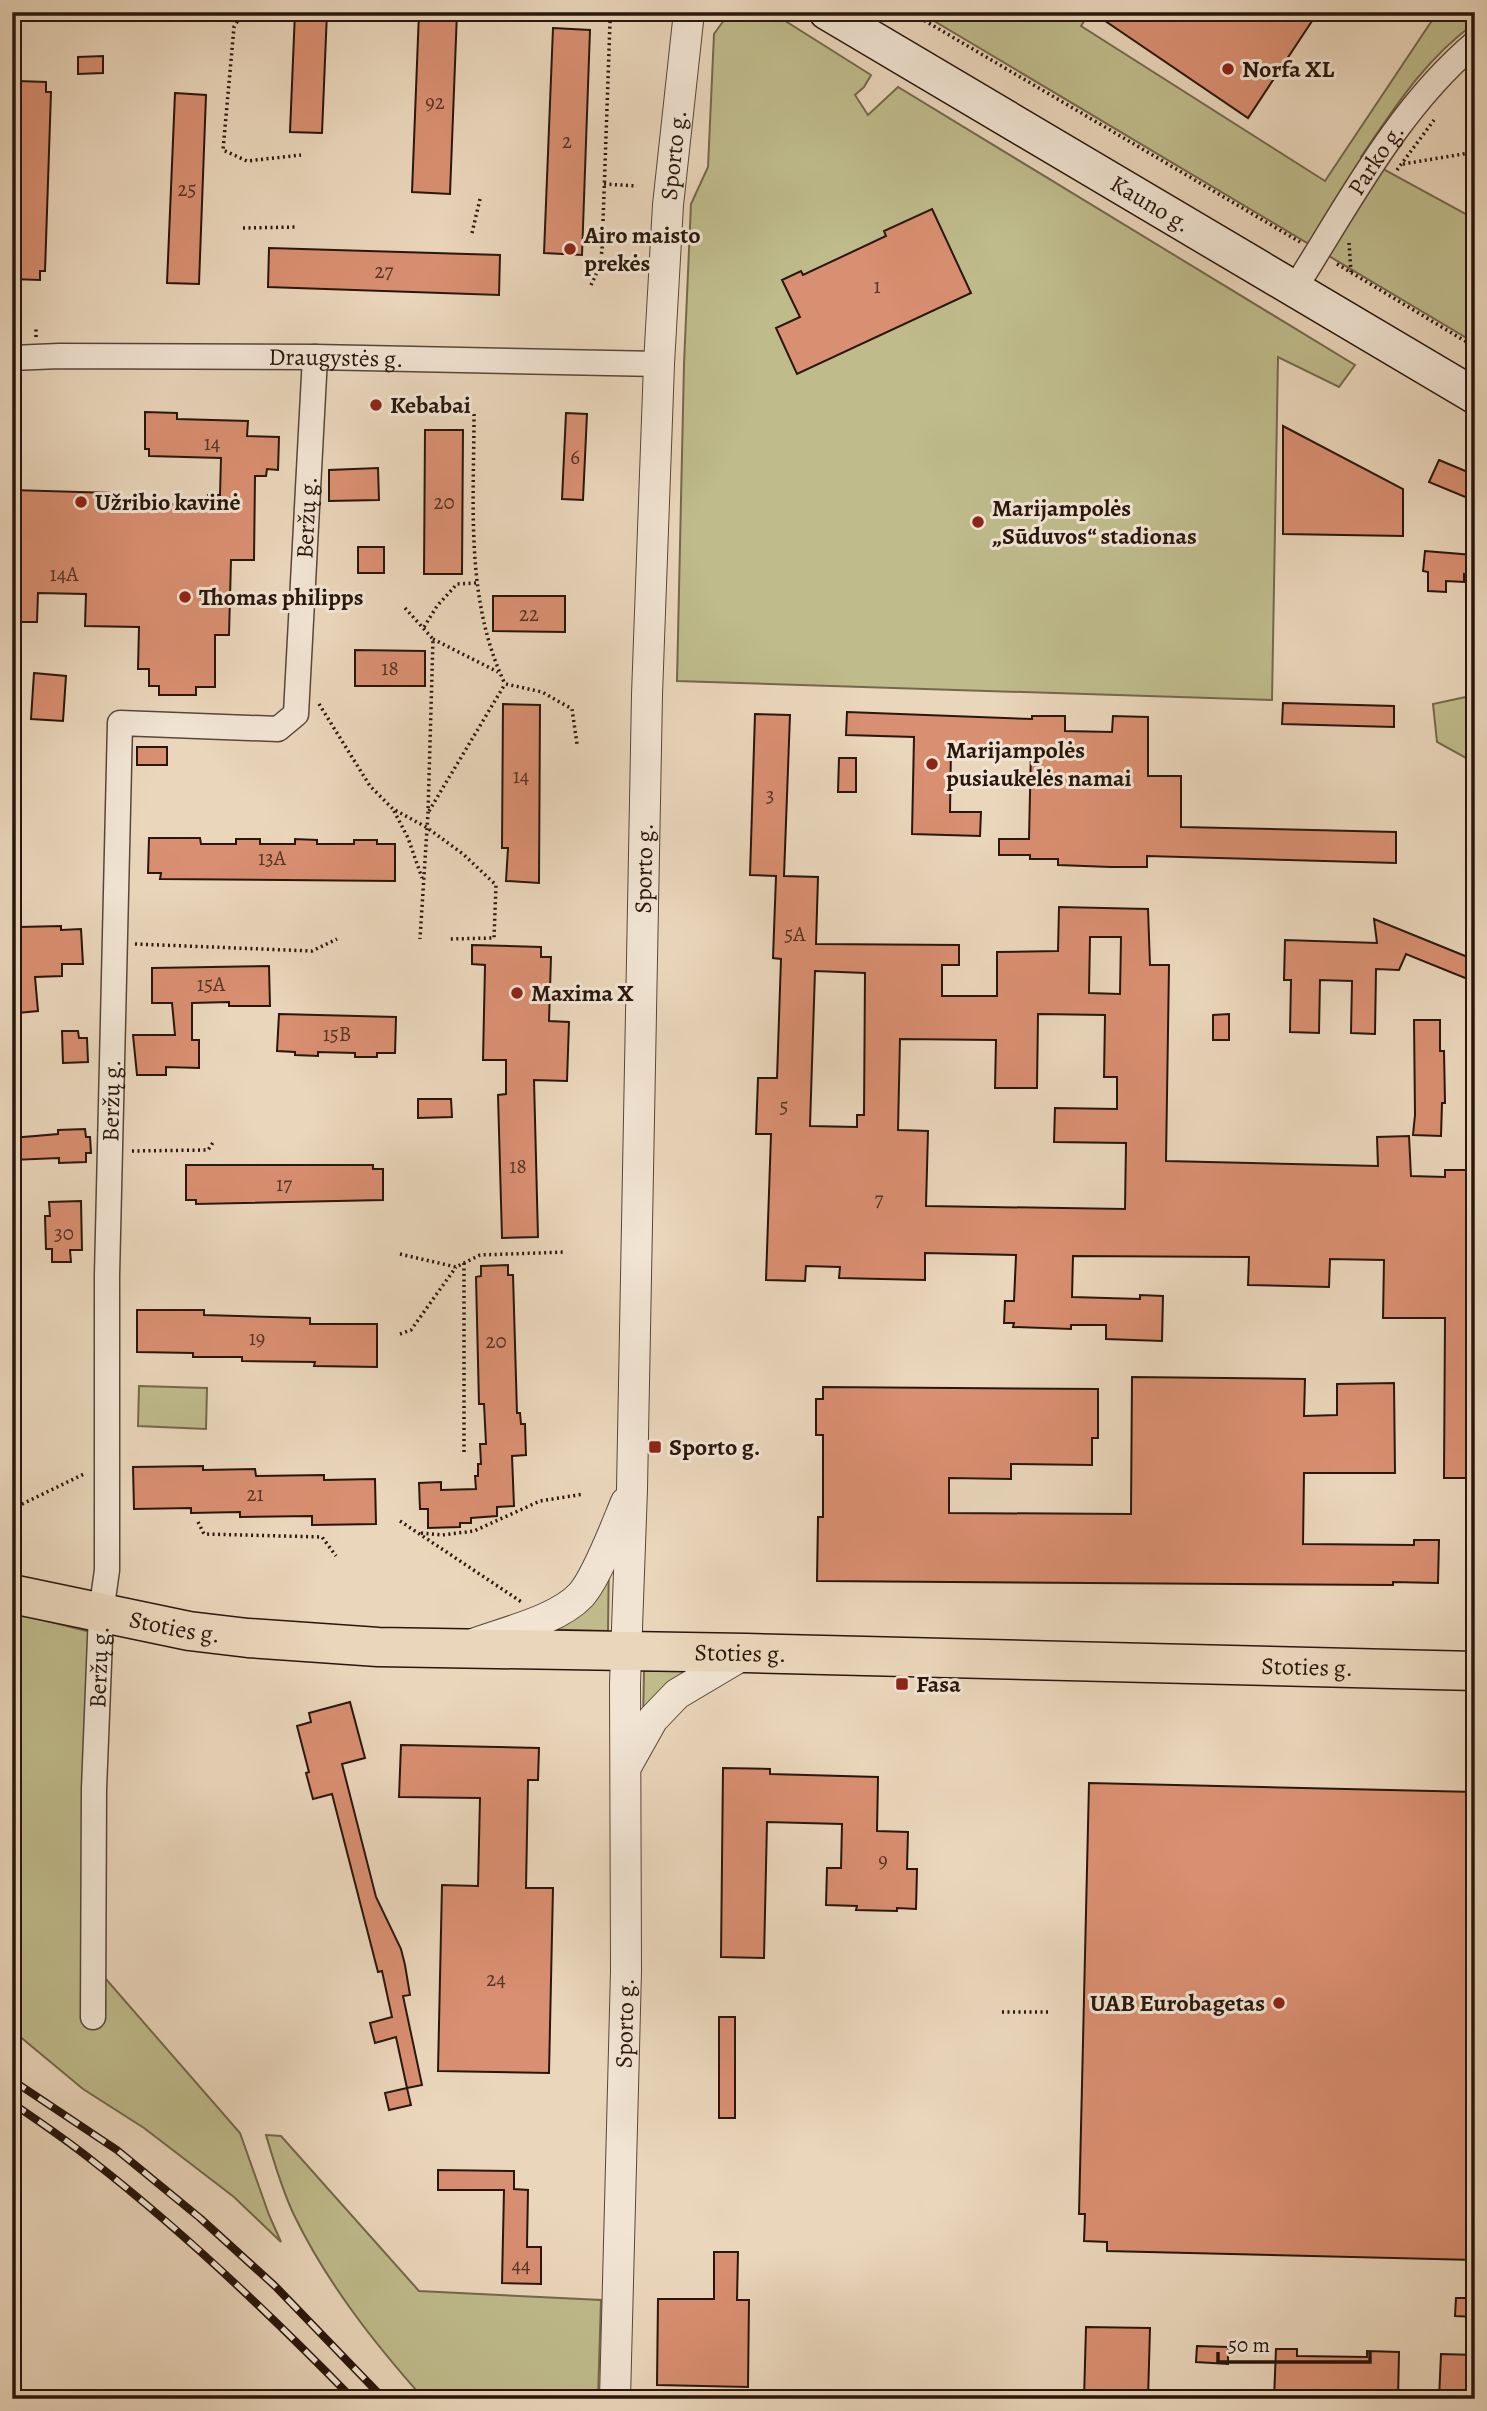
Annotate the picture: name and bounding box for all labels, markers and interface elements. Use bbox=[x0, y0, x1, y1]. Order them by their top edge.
place label: Norfa XL bbox=[1242, 53, 1334, 85]
marker: Norfa XL bbox=[1220, 61, 1236, 77]
house number: 92 bbox=[425, 88, 445, 116]
street label: Sporto g. bbox=[653, 108, 694, 202]
street label: Parko g. bbox=[1340, 117, 1412, 201]
house number: 2 bbox=[562, 127, 572, 155]
street label: Kauno g. bbox=[1104, 167, 1197, 240]
house number: 25 bbox=[177, 175, 197, 203]
place label: Airo maisto prekės bbox=[583, 219, 701, 279]
marker: Airo maisto prekės bbox=[562, 241, 578, 257]
house number: 27 bbox=[375, 257, 394, 285]
house number: 1 bbox=[873, 272, 881, 300]
street label: Draugystės g. bbox=[268, 341, 404, 375]
place label: Kebabai bbox=[390, 389, 471, 421]
marker: Kebabai bbox=[368, 397, 384, 413]
house number: 14 bbox=[204, 429, 220, 457]
house number: 6 bbox=[570, 443, 580, 471]
street label: Beržų g. bbox=[288, 476, 325, 559]
place label: Užribio kavinė bbox=[95, 486, 241, 518]
house number: 20 bbox=[433, 488, 455, 516]
place label: Marijampolės „Sūduvos“ stadionas bbox=[992, 492, 1197, 552]
marker: Užribio kavinė bbox=[73, 494, 89, 510]
marker: Marijampolės „Sūduvos“ stadionas bbox=[970, 514, 986, 530]
house number: 14A bbox=[50, 560, 79, 588]
place label: Thomas philipps bbox=[199, 581, 364, 613]
marker: Thomas philipps bbox=[177, 589, 193, 605]
house number: 22 bbox=[519, 600, 539, 628]
house number: 18 bbox=[381, 654, 399, 682]
place label: Marijampolės pusiaukelės namai bbox=[946, 734, 1132, 794]
marker: Marijampolės pusiaukelės namai bbox=[924, 756, 940, 772]
house number: 14 bbox=[513, 762, 529, 790]
house number: 3 bbox=[766, 781, 774, 809]
street label: Sporto g. bbox=[627, 823, 661, 914]
house number: 13A bbox=[258, 844, 287, 872]
house number: 5A bbox=[784, 920, 806, 948]
house number: 15A bbox=[197, 970, 226, 998]
place label: Maxima X bbox=[531, 977, 634, 1009]
marker: Maxima X bbox=[509, 985, 525, 1001]
house number: 15B bbox=[323, 1020, 351, 1048]
street label: Beržų g. bbox=[94, 1059, 128, 1142]
house number: 5 bbox=[779, 1092, 789, 1120]
house number: 18 bbox=[509, 1152, 527, 1180]
house number: 17 bbox=[276, 1170, 292, 1198]
house number: 7 bbox=[875, 1185, 884, 1213]
house number: 30 bbox=[54, 1219, 74, 1247]
house number: 19 bbox=[249, 1324, 265, 1352]
house number: 20 bbox=[485, 1327, 507, 1355]
place label: Sporto g. bbox=[669, 1431, 760, 1463]
marker: Sporto g. bbox=[647, 1439, 663, 1455]
house number: 21 bbox=[246, 1480, 264, 1508]
street label: Stoties g. bbox=[126, 1603, 222, 1651]
street label: Beržų g. bbox=[81, 1625, 116, 1709]
street label: Stoties g. bbox=[694, 1636, 787, 1670]
street label: Stoties g. bbox=[1261, 1650, 1354, 1684]
place label: Fasa bbox=[916, 1668, 961, 1700]
marker: Fasa bbox=[894, 1676, 910, 1692]
house number: 9 bbox=[878, 1846, 888, 1874]
house number: 24 bbox=[486, 1965, 506, 1993]
street label: Sporto g. bbox=[608, 1977, 642, 2069]
place label: UAB Eurobagetas bbox=[1090, 1987, 1265, 2019]
marker: UAB Eurobagetas bbox=[1271, 1995, 1287, 2011]
house number: 44 bbox=[511, 2251, 531, 2279]
scale bar bbox=[1218, 2320, 1370, 2364]
text: 50 m bbox=[1228, 2331, 1270, 2359]

